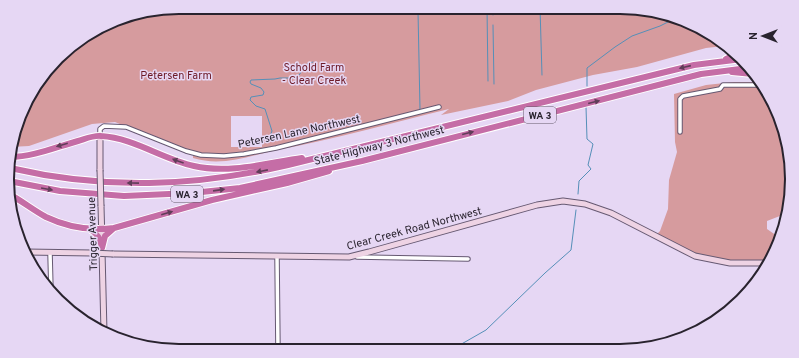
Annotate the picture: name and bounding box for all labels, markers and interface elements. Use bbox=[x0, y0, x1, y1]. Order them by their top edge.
north arrow bbox=[743, 16, 783, 56]
text: N bbox=[747, 32, 761, 40]
park label: Schold Farm - Clear Creek bbox=[282, 61, 346, 88]
one-way arrow bbox=[679, 65, 691, 71]
park label: Petersen Farm bbox=[140, 69, 212, 83]
one-way arrow bbox=[588, 98, 600, 104]
road number: WA 3 bbox=[524, 107, 556, 123]
street label: Petersen Lane Northwest bbox=[237, 112, 362, 152]
street label: State Highway 3 Northwest bbox=[313, 123, 446, 169]
one-way arrow bbox=[462, 130, 474, 136]
one-way arrow bbox=[56, 142, 68, 148]
one-way arrow bbox=[172, 157, 184, 163]
one-way arrow bbox=[256, 168, 269, 174]
one-way arrow bbox=[127, 180, 139, 187]
one-way arrow bbox=[41, 186, 54, 192]
road number: WA 3 bbox=[171, 186, 203, 202]
one-way arrow bbox=[213, 187, 225, 194]
street label: Trigger Avenue bbox=[85, 197, 101, 271]
street label: Clear Creek Road Northwest bbox=[345, 204, 483, 254]
one-way arrow bbox=[160, 210, 173, 216]

